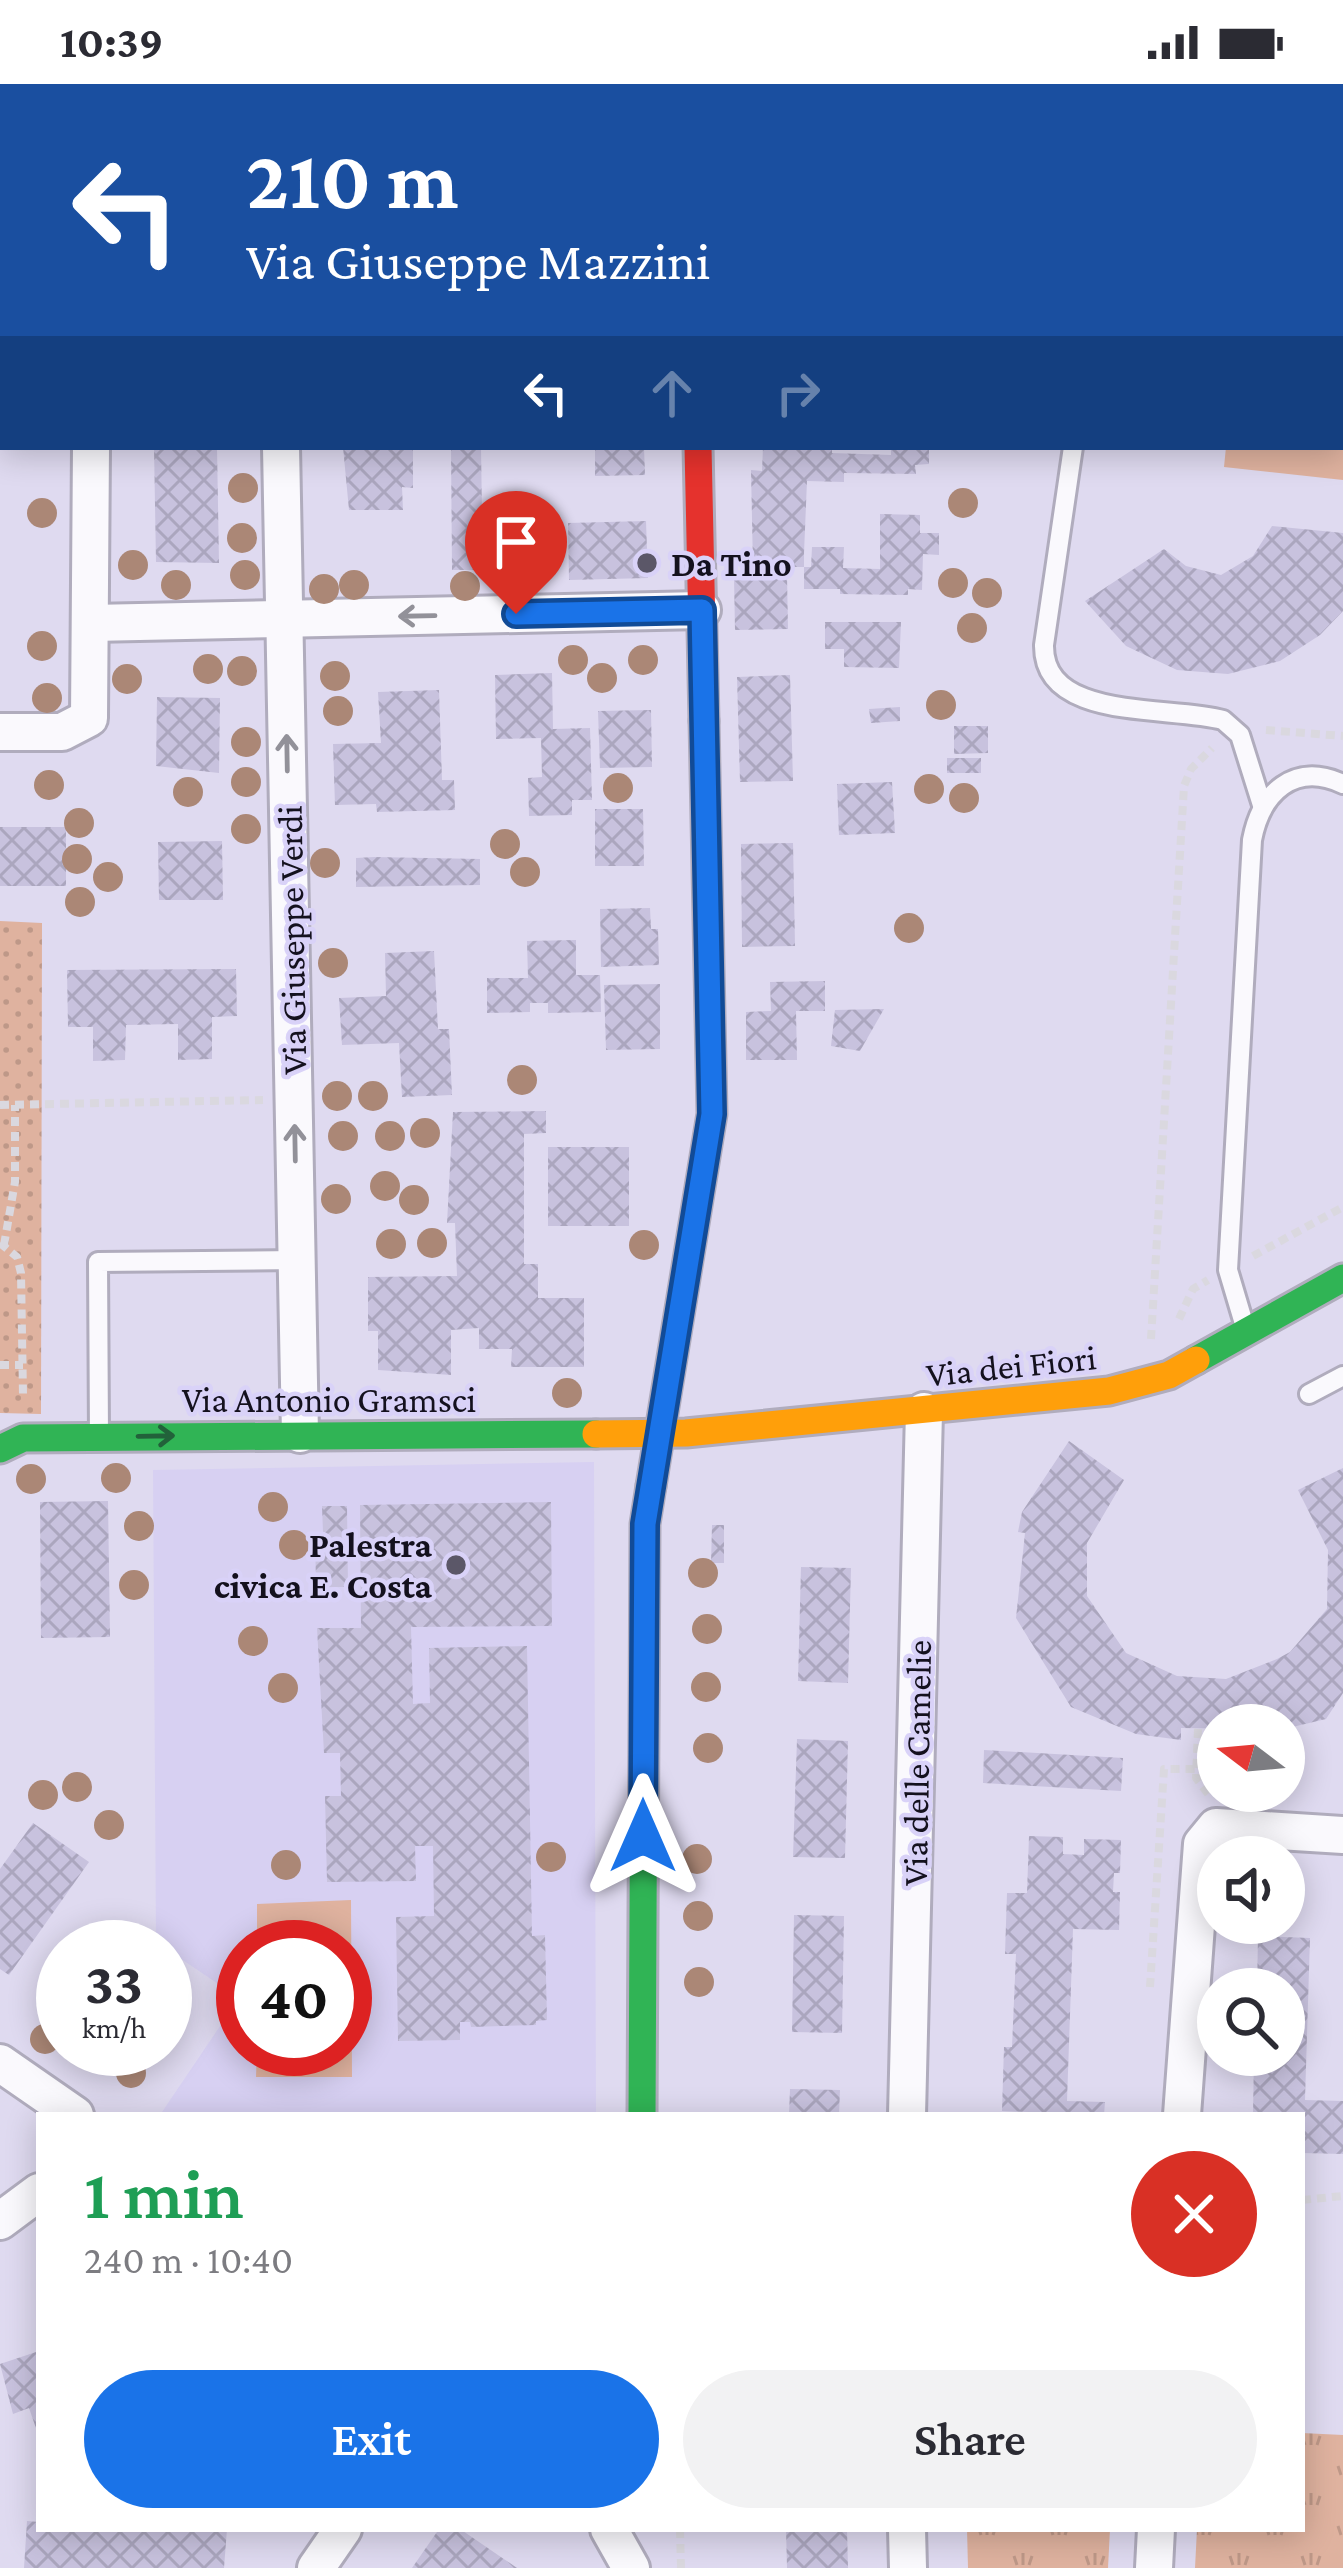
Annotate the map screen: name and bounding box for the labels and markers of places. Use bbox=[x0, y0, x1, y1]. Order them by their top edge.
pin bbox=[465, 491, 567, 614]
place label: Da Tino bbox=[671, 544, 792, 584]
marker: Da Tino bbox=[634, 550, 660, 576]
place label: Palestra civica E. Costa bbox=[214, 1525, 432, 1606]
marker: Palestra civica E. Costa bbox=[443, 1552, 469, 1578]

